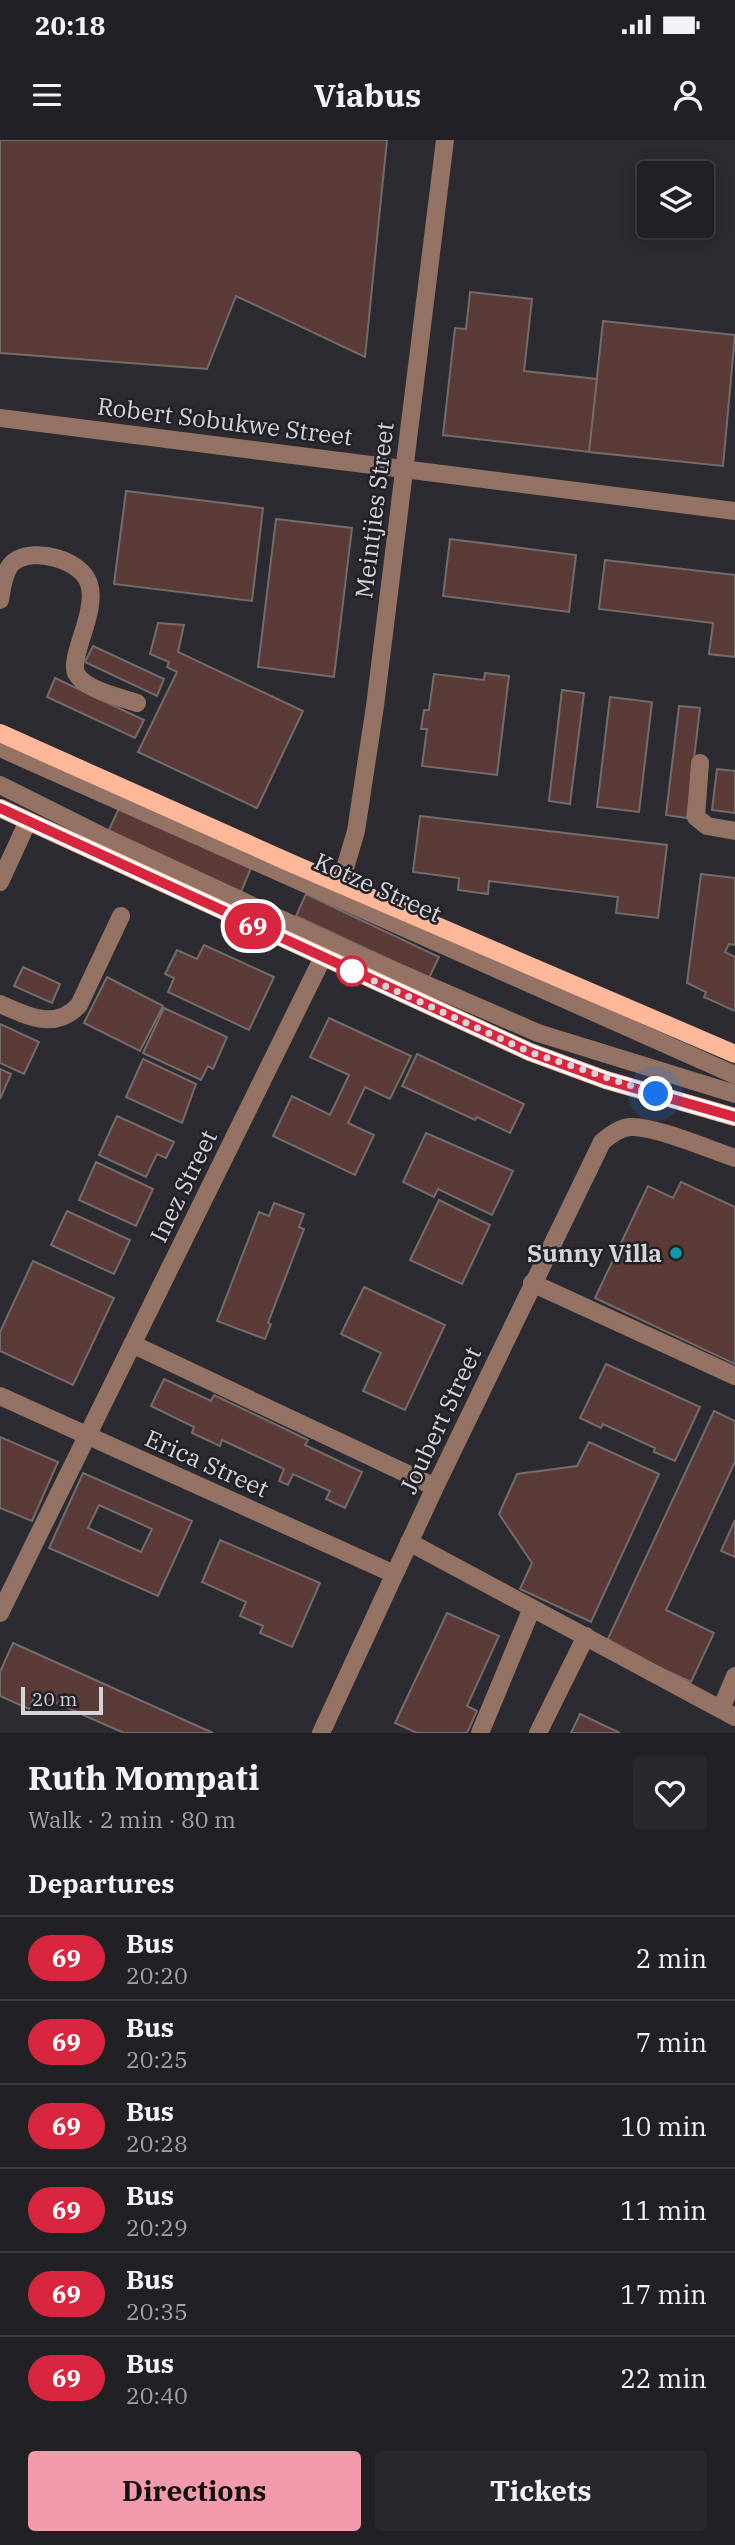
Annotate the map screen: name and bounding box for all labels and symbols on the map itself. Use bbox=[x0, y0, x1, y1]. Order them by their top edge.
street label: Robert Sobukwe Street bbox=[96, 389, 354, 453]
street label: Meintjies Street bbox=[347, 420, 401, 600]
street label: Kotze Street bbox=[309, 845, 447, 929]
line badge: 69 bbox=[222, 903, 284, 949]
unlabelled marker bbox=[337, 956, 367, 986]
your location bbox=[638, 1076, 673, 1111]
street label: Inez Street bbox=[142, 1124, 224, 1248]
place label: Sunny Villa bbox=[527, 1237, 662, 1269]
marker: Sunny Villa bbox=[668, 1245, 684, 1261]
street label: Joubert Street bbox=[392, 1341, 488, 1499]
street label: Erica Street bbox=[140, 1422, 274, 1504]
scale bar bbox=[21, 1684, 103, 1716]

